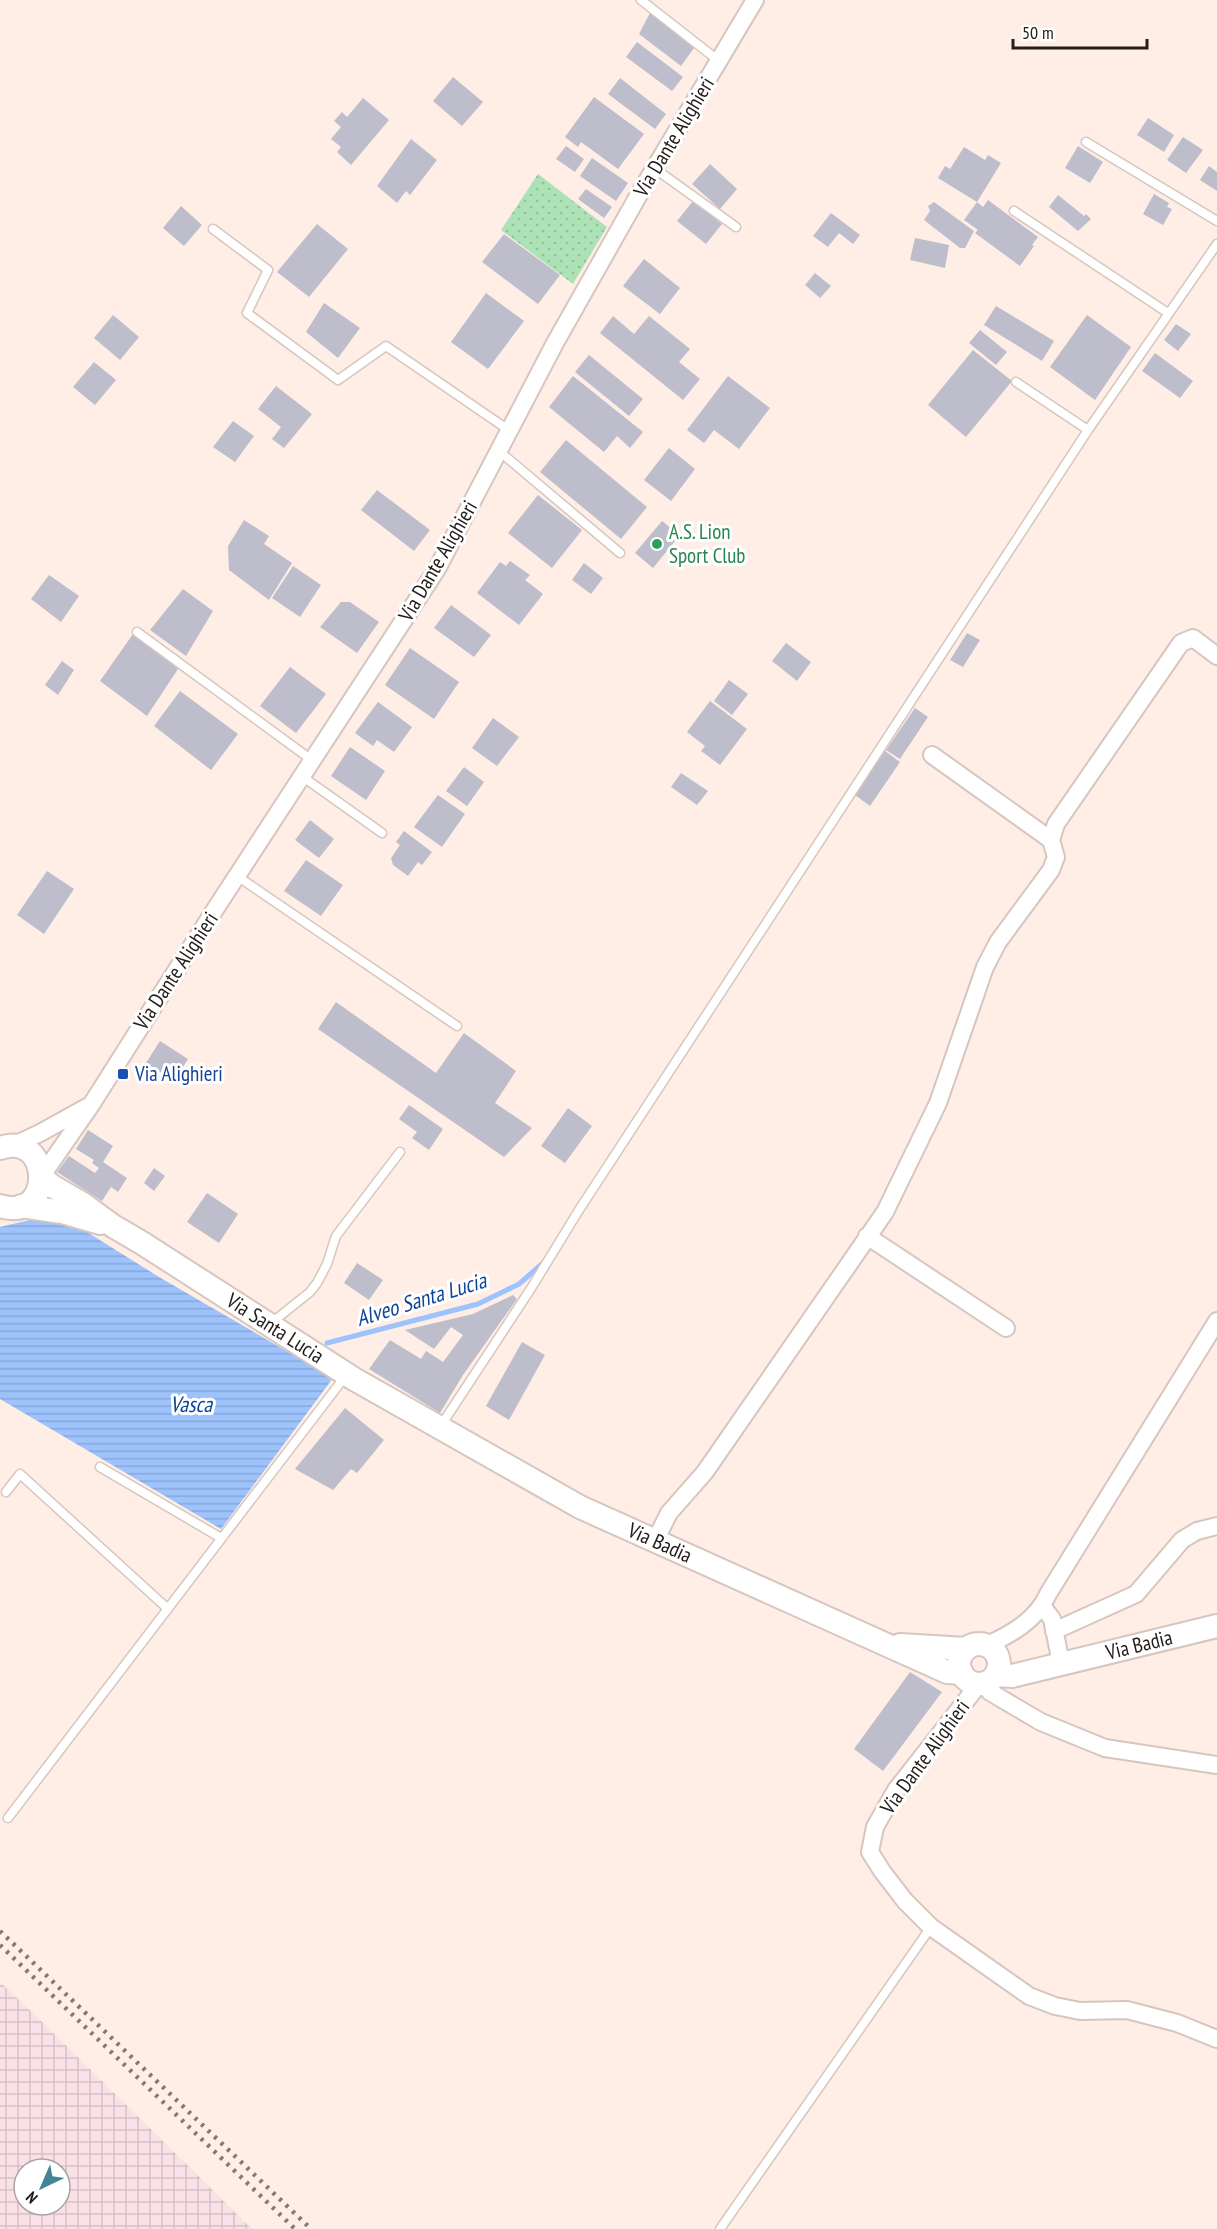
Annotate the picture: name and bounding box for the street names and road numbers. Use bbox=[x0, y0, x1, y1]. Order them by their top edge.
street label: Via Dante Alighieri bbox=[627, 72, 720, 202]
street label: Via Dante Alighieri bbox=[392, 495, 483, 627]
street label: Via Dante Alighieri bbox=[127, 907, 224, 1036]
street label: Via Santa Lucia bbox=[221, 1286, 329, 1369]
street label: Via Badia bbox=[623, 1516, 696, 1569]
street label: Via Badia bbox=[1102, 1623, 1175, 1666]
street label: Via Dante Alighieri bbox=[873, 1694, 975, 1820]

